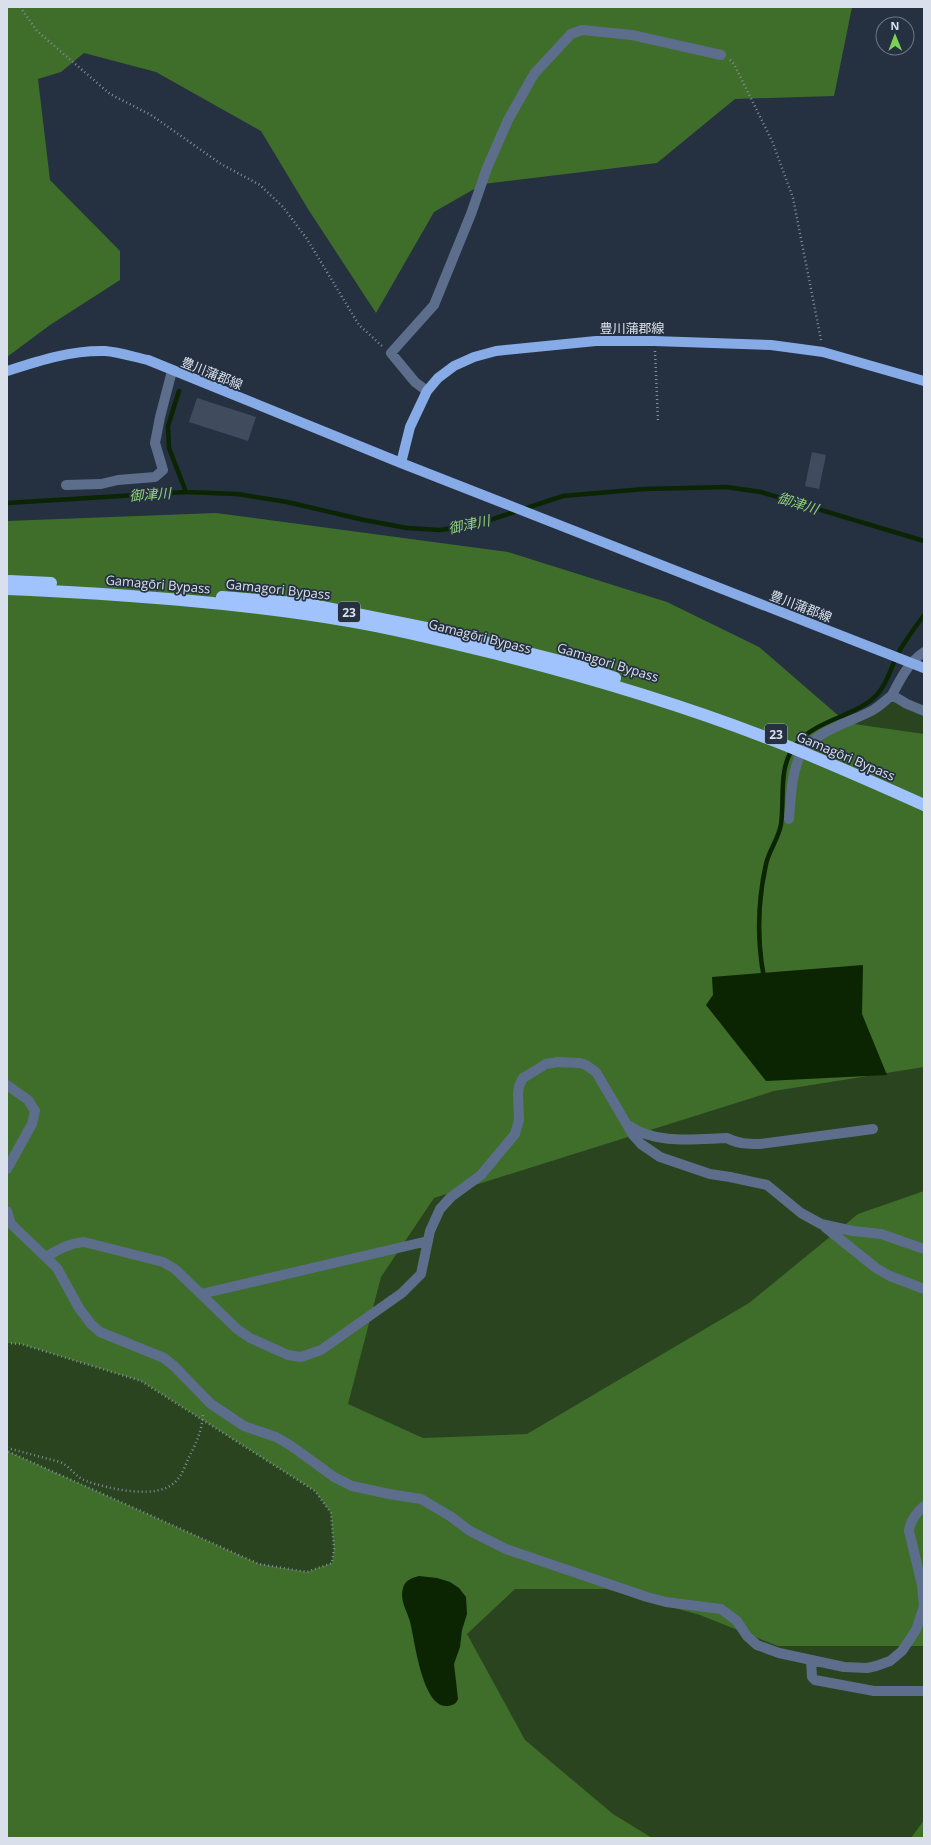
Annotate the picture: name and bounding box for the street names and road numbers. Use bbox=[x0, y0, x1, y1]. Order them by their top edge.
street label: 豊川蒲郡線 bbox=[599, 319, 665, 337]
street label: 豊川蒲郡線 bbox=[178, 352, 246, 394]
street label: Gamagōri Bypass bbox=[105, 570, 211, 598]
street label: Gamagori Bypass bbox=[225, 575, 331, 603]
street label: 豊川蒲郡線 bbox=[767, 586, 835, 626]
road number: 23 bbox=[338, 602, 360, 622]
street label: Gamagōri Bypass bbox=[427, 615, 533, 657]
street label: Gamagori Bypass bbox=[555, 638, 661, 686]
road number: 23 bbox=[765, 724, 787, 744]
street label: Gamagōri Bypass bbox=[794, 727, 898, 785]

